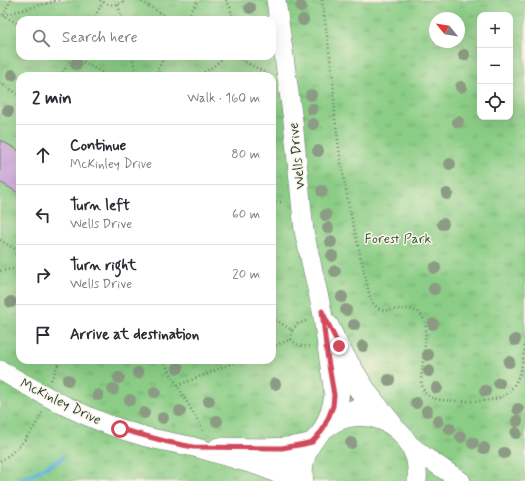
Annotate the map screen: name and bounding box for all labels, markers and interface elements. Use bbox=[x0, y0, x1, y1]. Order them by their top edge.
north arrow bbox=[429, 12, 465, 48]
map controls bbox=[477, 12, 513, 120]
button: + bbox=[477, 12, 513, 48]
search box bbox=[16, 16, 276, 60]
icon: search bbox=[30, 27, 52, 49]
text: Search here bbox=[62, 28, 138, 48]
button: − bbox=[477, 48, 513, 84]
button: locate bbox=[477, 84, 513, 120]
text: 2 min bbox=[32, 87, 72, 109]
text: Walk · 160 m bbox=[187, 90, 260, 107]
street label: Wells Drive bbox=[285, 122, 309, 190]
text: Continue bbox=[70, 136, 126, 156]
icon: ahead bbox=[32, 144, 54, 166]
text: 80 m bbox=[231, 146, 260, 163]
text: McKinley Drive bbox=[70, 156, 152, 173]
text: Turn left bbox=[70, 196, 130, 216]
icon: left bbox=[32, 204, 54, 226]
text: 60 m bbox=[232, 206, 260, 223]
text: Wells Drive bbox=[70, 216, 132, 233]
park label: Forest Park bbox=[365, 230, 431, 248]
text: Turn right bbox=[70, 256, 137, 276]
icon: right bbox=[32, 264, 54, 286]
text: 20 m bbox=[232, 266, 260, 283]
text: Wells Drive bbox=[70, 276, 132, 293]
icon: arrive bbox=[32, 324, 54, 346]
text: Arrive at destination bbox=[70, 325, 199, 345]
route end bbox=[330, 337, 348, 355]
street label: McKinley Drive bbox=[17, 374, 104, 429]
route start bbox=[111, 420, 129, 438]

